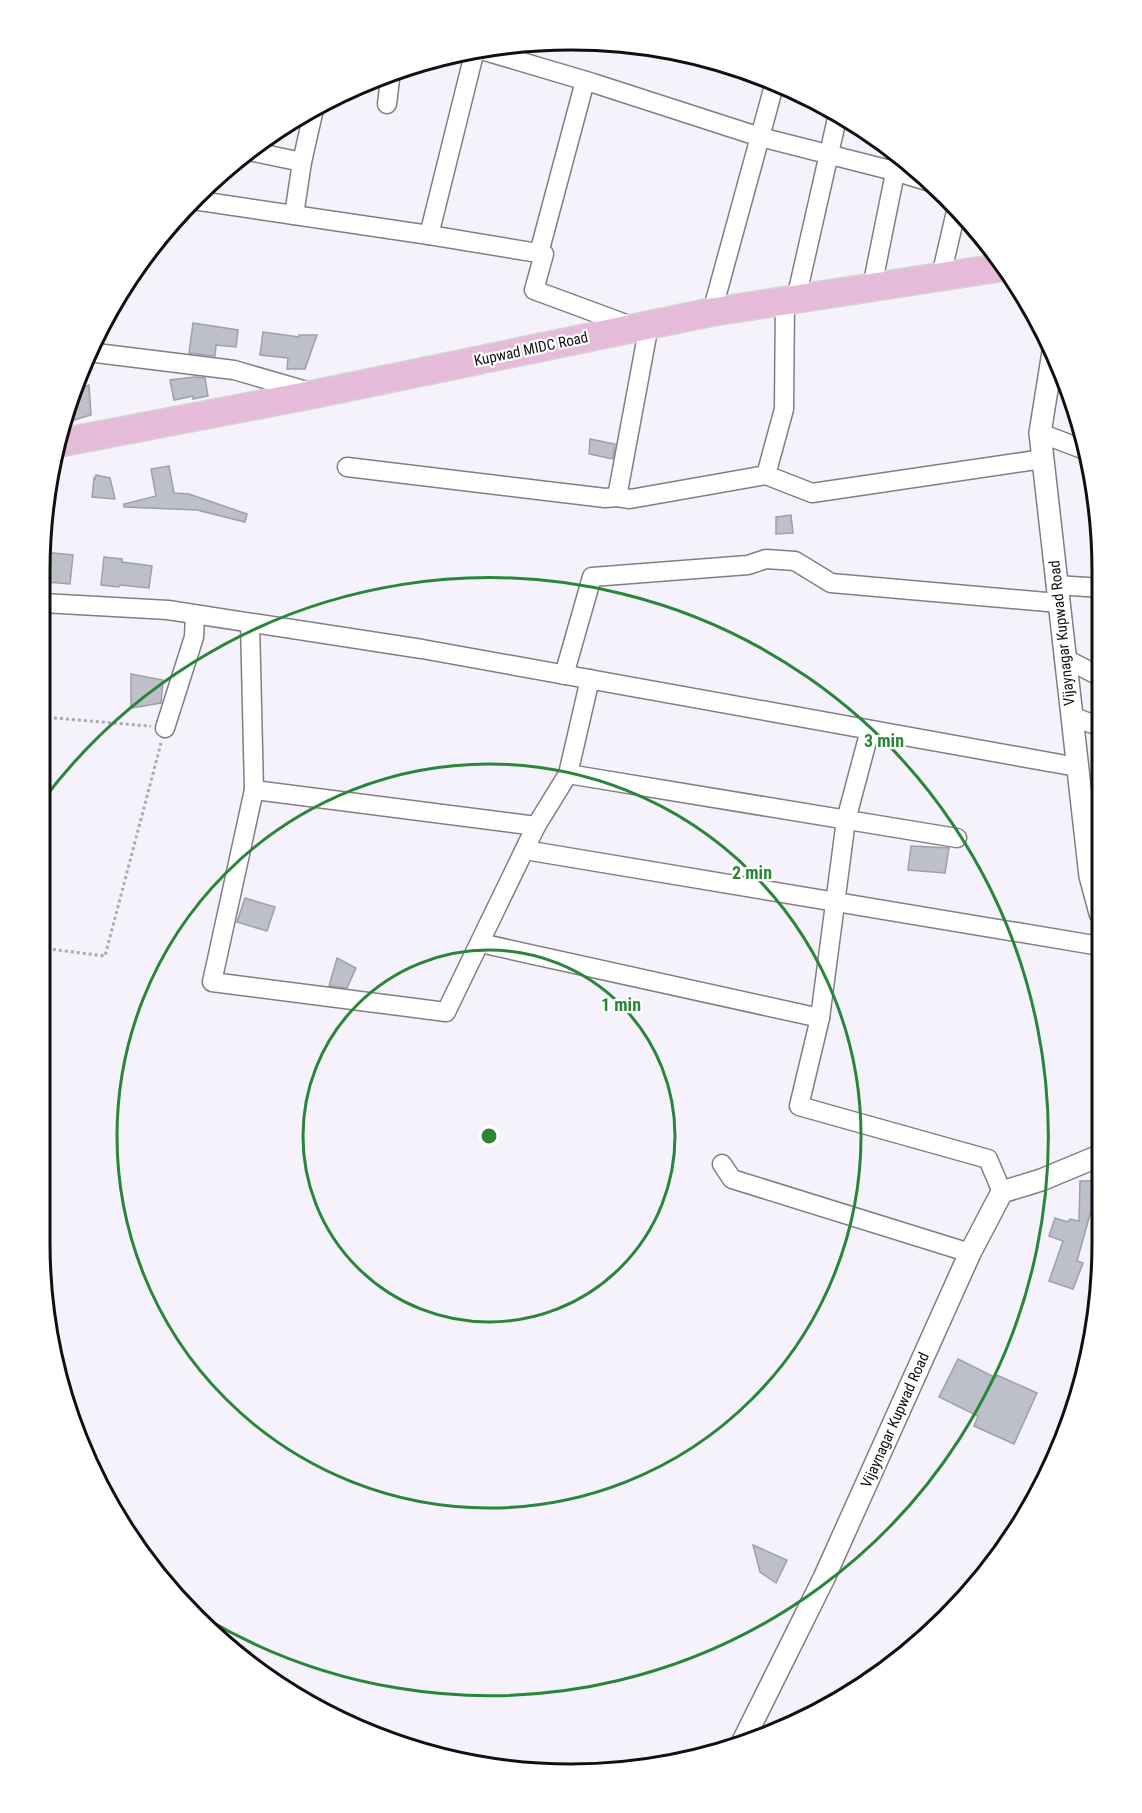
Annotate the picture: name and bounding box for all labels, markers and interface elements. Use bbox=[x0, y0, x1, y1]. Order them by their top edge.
street label: Kupwad MIDC Road bbox=[472, 328, 590, 370]
street label: Vijaynagar Kupwad Road bbox=[1045, 559, 1079, 707]
text: 3 min bbox=[864, 730, 904, 751]
text: 2 min bbox=[732, 862, 772, 883]
text: 1 min bbox=[601, 994, 641, 1015]
centre of rings bbox=[479, 1126, 499, 1146]
street label: Vijaynagar Kupwad Road bbox=[857, 1350, 933, 1490]

